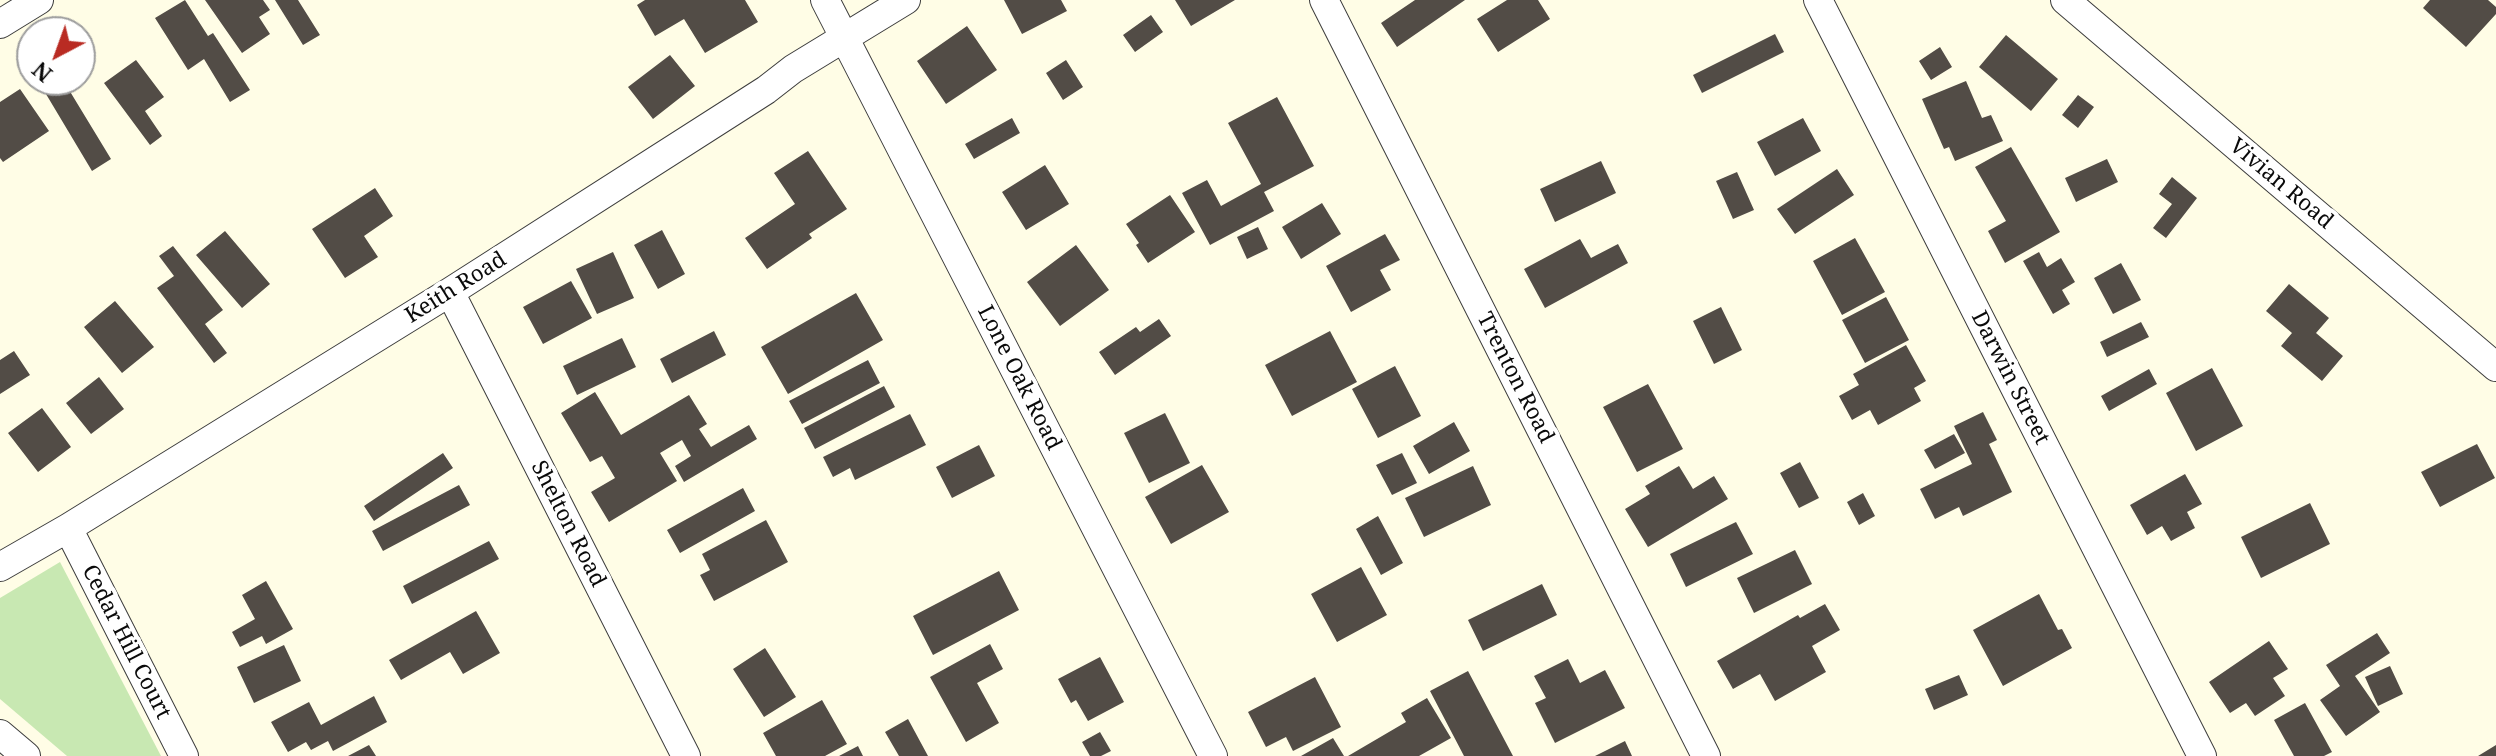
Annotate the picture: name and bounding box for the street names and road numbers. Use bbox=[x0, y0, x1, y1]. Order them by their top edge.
street label: Vivian Road bbox=[2224, 133, 2338, 235]
street label: Keith Road bbox=[401, 247, 511, 329]
street label: Lone Oak Road bbox=[971, 301, 1067, 455]
street label: Darwin Street bbox=[1965, 307, 2055, 449]
street label: Trenton Road bbox=[1471, 308, 1559, 448]
street label: Shelton Road bbox=[525, 457, 611, 591]
street label: Cedar Hill Court bbox=[76, 561, 176, 723]

